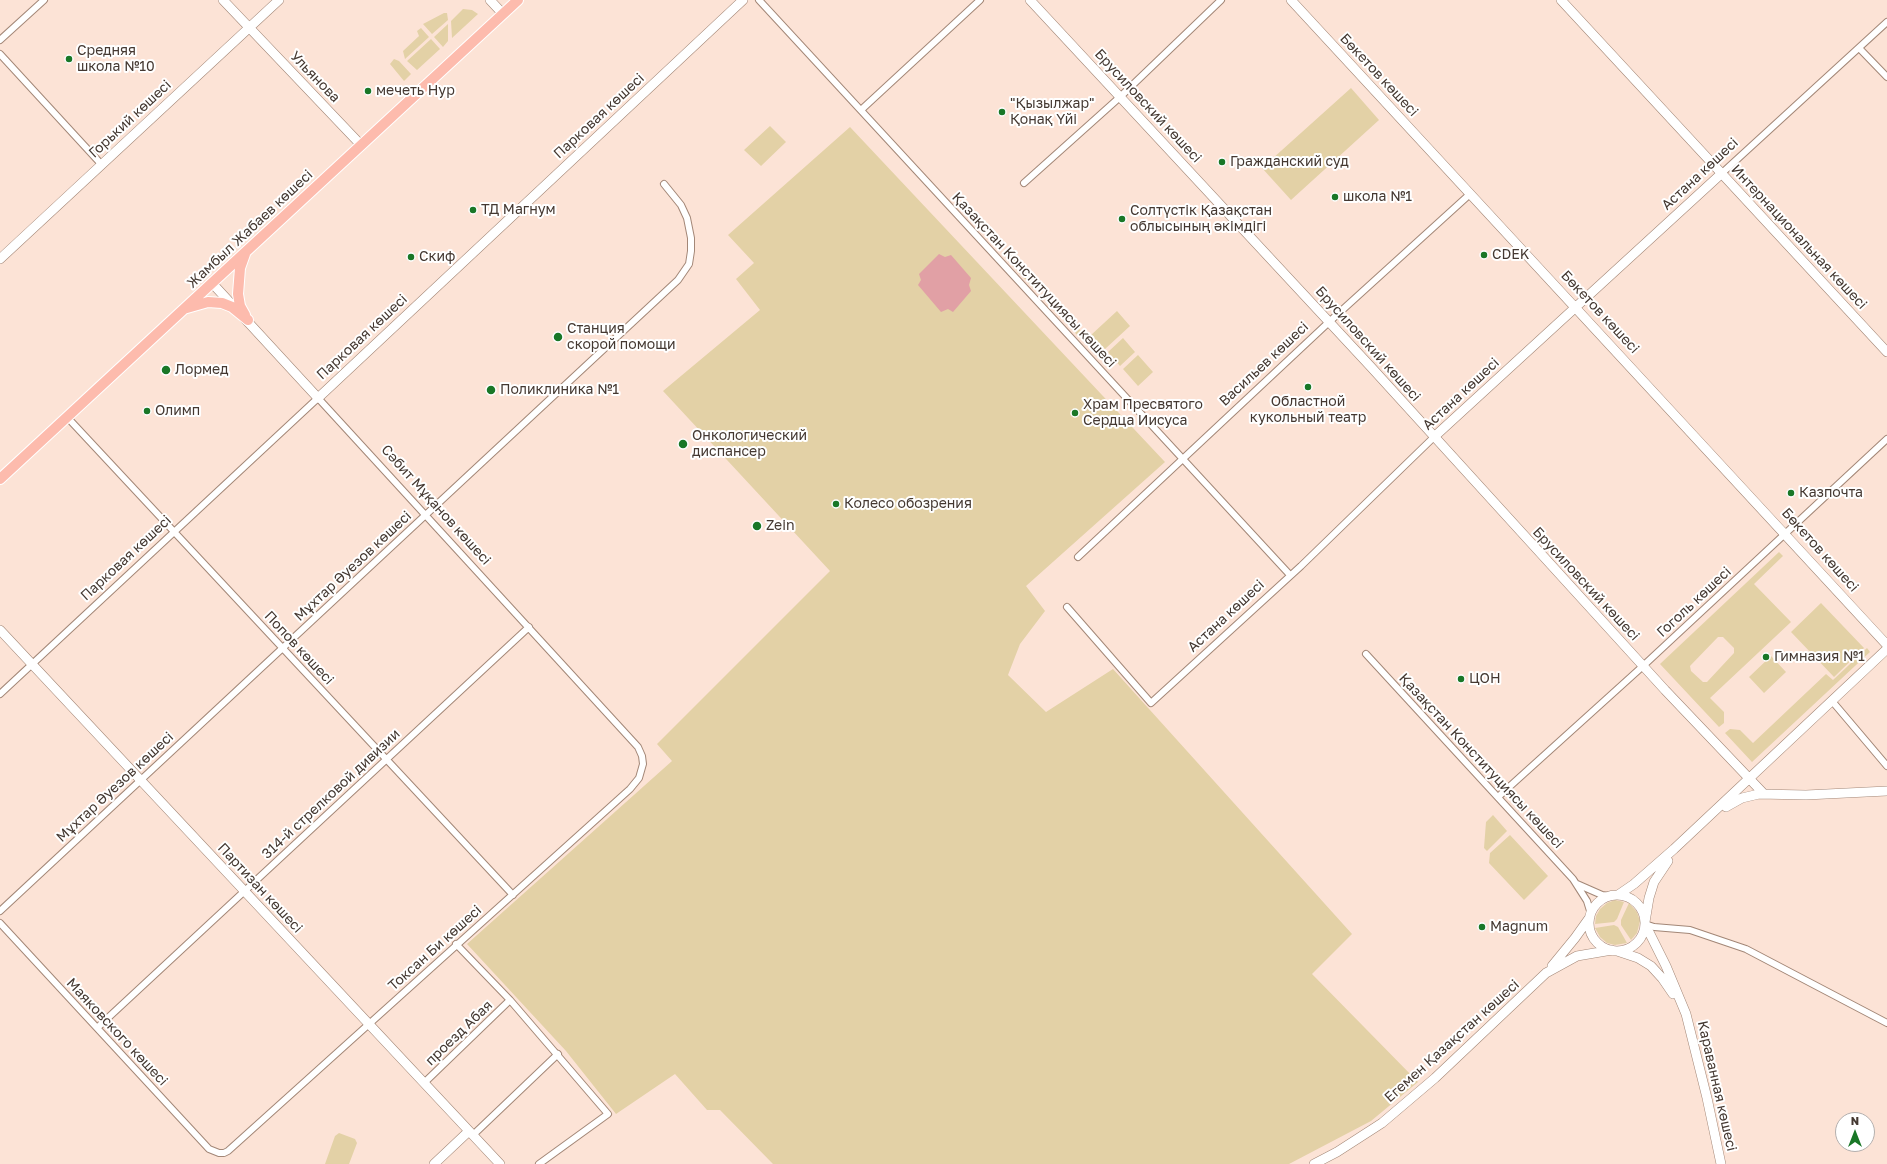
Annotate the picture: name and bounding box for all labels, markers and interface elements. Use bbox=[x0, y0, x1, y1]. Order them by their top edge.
street label: Бөкетов көшесі bbox=[1336, 30, 1422, 120]
place label: Средняя школа №10 bbox=[77, 43, 155, 76]
street label: Брусиловский көшесі bbox=[1091, 46, 1205, 166]
street label: Ульянова bbox=[287, 48, 343, 106]
marker: Средняя школа №10 bbox=[64, 54, 74, 64]
street label: Парковая көшесі bbox=[550, 70, 648, 162]
street label: Горький көшесі bbox=[85, 77, 175, 161]
place label: мечеть Нур bbox=[376, 83, 455, 99]
marker: мечеть Нур bbox=[363, 86, 373, 96]
place label: "Қызылжар" Қонақ Үйі bbox=[1010, 96, 1094, 128]
marker: "Қызылжар" Қонақ Үйі bbox=[997, 107, 1007, 117]
street label: Астана көшесі bbox=[1658, 134, 1742, 214]
place label: Гражданский суд bbox=[1230, 154, 1349, 170]
marker: Гражданский суд bbox=[1217, 157, 1227, 167]
street label: Интернациональная көшесі bbox=[1728, 161, 1870, 313]
street label: Жамбыл Жабаев көшесі bbox=[184, 166, 316, 292]
street label: Қазақстан Конституциясы көшесі bbox=[948, 189, 1120, 371]
place label: школа №1 bbox=[1343, 189, 1412, 205]
marker: школа №1 bbox=[1330, 192, 1340, 202]
place label: ТД Магнум bbox=[481, 202, 556, 218]
place label: Солтүстік Қазақстан облысының әкімдігі bbox=[1130, 203, 1272, 236]
marker: ТД Магнум bbox=[468, 205, 478, 215]
marker: Солтүстік Қазақстан облысының әкімдігі bbox=[1117, 214, 1127, 224]
place label: CDEK bbox=[1492, 247, 1530, 263]
place label: Скиф bbox=[419, 249, 455, 265]
marker: CDEK bbox=[1479, 250, 1489, 260]
marker: Скиф bbox=[406, 252, 416, 262]
street label: Бөкетов көшесі bbox=[1557, 267, 1643, 357]
street label: Брусиловский көшесі bbox=[1312, 283, 1424, 405]
street label: Парковая көшесі bbox=[313, 291, 411, 383]
street label: Васильев көшесі bbox=[1216, 318, 1312, 410]
place label: Станция скорой помощи bbox=[567, 321, 675, 354]
marker: Станция скорой помощи bbox=[552, 331, 564, 343]
street label: Астана көшесі bbox=[1419, 354, 1503, 434]
place label: Лормед bbox=[175, 362, 229, 378]
marker: Лормед bbox=[160, 364, 172, 376]
place label: Поликлиника №1 bbox=[500, 382, 619, 398]
marker: Областной кукольный театр bbox=[1303, 382, 1313, 392]
marker: Поликлиника №1 bbox=[485, 384, 497, 396]
place label: Областной кукольный театр bbox=[1250, 394, 1366, 426]
place label: Храм Пресвятого Сердца Иисуса bbox=[1083, 397, 1203, 430]
place label: Олимп bbox=[155, 403, 200, 419]
marker: Олимп bbox=[142, 406, 152, 416]
marker: Храм Пресвятого Сердца Иисуса bbox=[1070, 408, 1080, 418]
place label: Онкологический диспансер bbox=[692, 428, 807, 460]
marker: Онкологический диспансер bbox=[677, 438, 689, 450]
street label: Сәбит Мұқанов көшесі bbox=[378, 442, 494, 568]
place label: Казпочта bbox=[1799, 485, 1863, 501]
marker: Казпочта bbox=[1786, 488, 1796, 498]
place label: Колесо обозрения bbox=[844, 496, 972, 512]
marker: Колесо обозрения bbox=[831, 499, 841, 509]
street label: Бөкетов көшесі bbox=[1778, 505, 1862, 595]
street label: Мұхтар Әуезов көшесі bbox=[291, 507, 415, 625]
street label: Парковая көшесі bbox=[77, 512, 175, 604]
place label: Zein bbox=[766, 518, 795, 534]
marker: Zein bbox=[751, 520, 763, 532]
street label: Брусиловский көшесі bbox=[1529, 524, 1643, 644]
street label: Гоголь көшесі bbox=[1653, 563, 1735, 641]
street label: Астана көшесі bbox=[1184, 576, 1268, 656]
street label: Попов көшесі bbox=[261, 608, 337, 688]
place label: Гимназия №1 bbox=[1774, 649, 1865, 665]
marker: Гимназия №1 bbox=[1761, 652, 1771, 662]
street label: Қазақстан Конституциясы көшесі bbox=[1395, 670, 1567, 852]
place label: ЦОН bbox=[1469, 671, 1501, 687]
marker: ЦОН bbox=[1456, 674, 1466, 684]
street label: 314-й стрелковой дивизии bbox=[259, 726, 403, 862]
street label: Мұхтар Әуезов көшесі bbox=[53, 728, 177, 846]
street label: Партизан көшесі bbox=[214, 840, 306, 936]
street label: Токсан Би көшесі bbox=[385, 902, 485, 994]
place label: Magnum bbox=[1490, 919, 1548, 935]
marker: Magnum bbox=[1477, 922, 1487, 932]
street label: Маяковского көшесі bbox=[63, 975, 171, 1089]
street label: Егемен Қазақстан көшесі bbox=[1381, 976, 1523, 1106]
street label: проезд Абая bbox=[422, 997, 496, 1069]
street label: Караванная көшесі bbox=[1694, 1019, 1740, 1153]
north arrow bbox=[1835, 1112, 1875, 1152]
text: N bbox=[1851, 1114, 1859, 1127]

